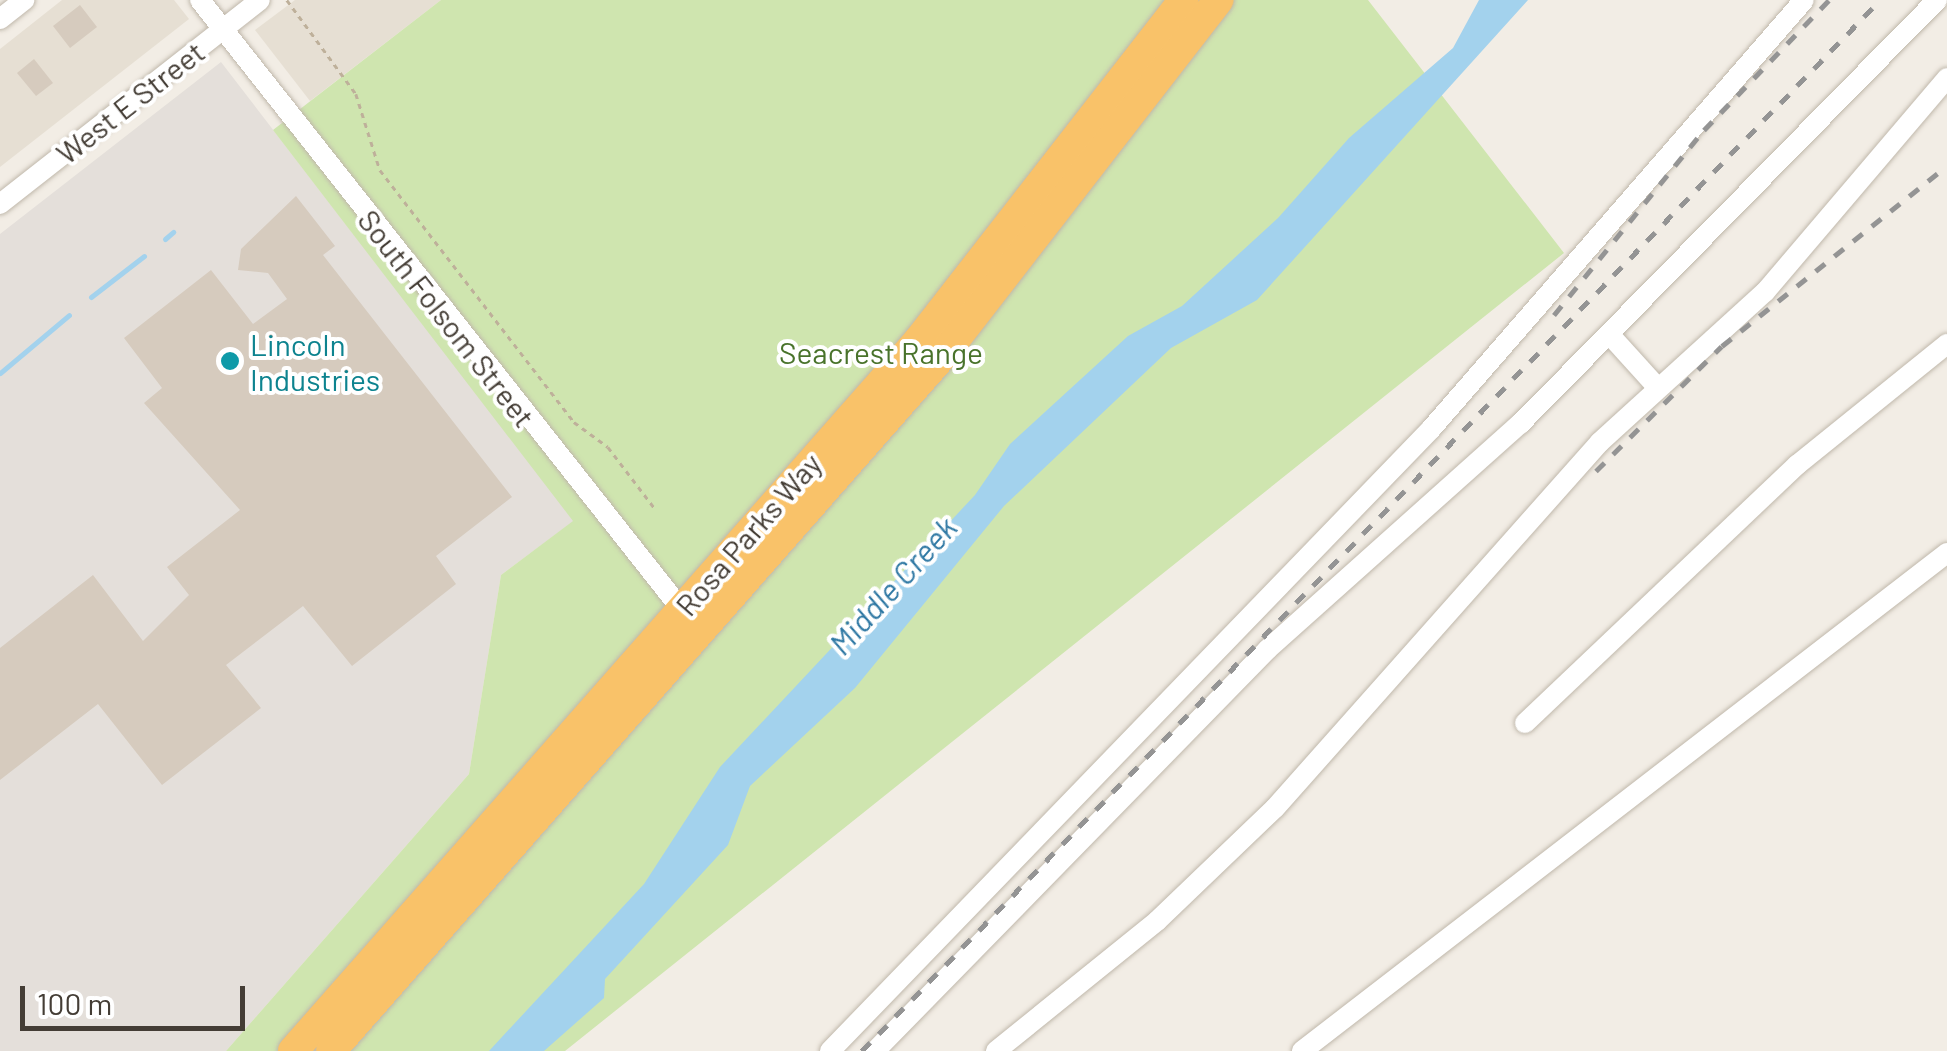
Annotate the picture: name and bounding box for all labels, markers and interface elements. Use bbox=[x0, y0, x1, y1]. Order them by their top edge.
street label: West E Street bbox=[49, 33, 211, 171]
street label: South Folsom Street bbox=[351, 202, 543, 434]
place label: Lincoln Industries bbox=[250, 326, 380, 396]
park label: Seacrest Range bbox=[779, 334, 983, 370]
marker: Lincoln Industries bbox=[219, 350, 241, 372]
street label: Rosa Parks Way bbox=[668, 445, 828, 623]
water label: Middle Creek bbox=[820, 508, 964, 662]
scale bar bbox=[25, 966, 250, 1028]
text: 100 m bbox=[37, 985, 112, 1021]

